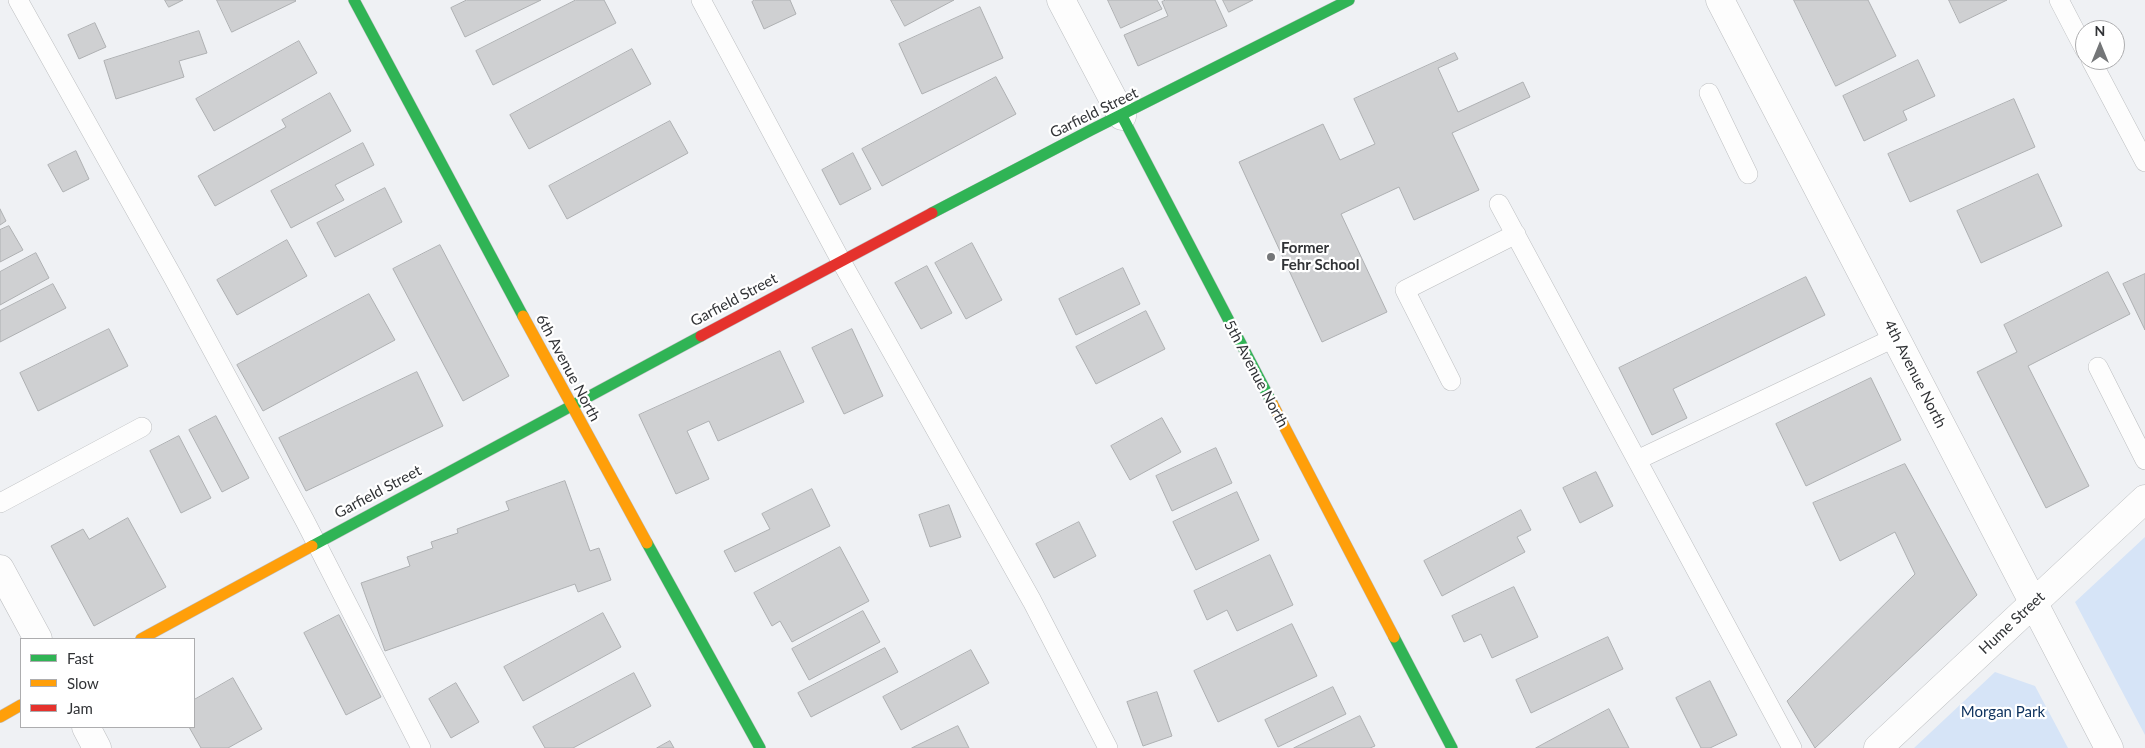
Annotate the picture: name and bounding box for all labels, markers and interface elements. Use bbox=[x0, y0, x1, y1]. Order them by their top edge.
north arrow bbox=[2075, 20, 2125, 70]
text: N bbox=[2095, 22, 2105, 39]
street label: Garfield Street bbox=[1047, 84, 1141, 142]
place label: Former Fehr School bbox=[1281, 239, 1359, 274]
marker: Former Fehr School bbox=[1265, 251, 1277, 263]
street label: Garfield Street bbox=[688, 270, 780, 330]
street label: 6th Avenue North bbox=[532, 311, 604, 425]
street label: 5th Avenue North bbox=[1220, 317, 1292, 431]
street label: 4th Avenue North bbox=[1880, 317, 1950, 431]
street label: Garfield Street bbox=[332, 462, 424, 522]
street label: Hume Street bbox=[1975, 588, 2049, 658]
legend bbox=[20, 638, 195, 728]
text: Fast bbox=[67, 649, 94, 667]
text: Slow bbox=[67, 674, 99, 692]
text: Jam bbox=[67, 699, 93, 717]
park label: Morgan Park bbox=[1961, 703, 2045, 721]

